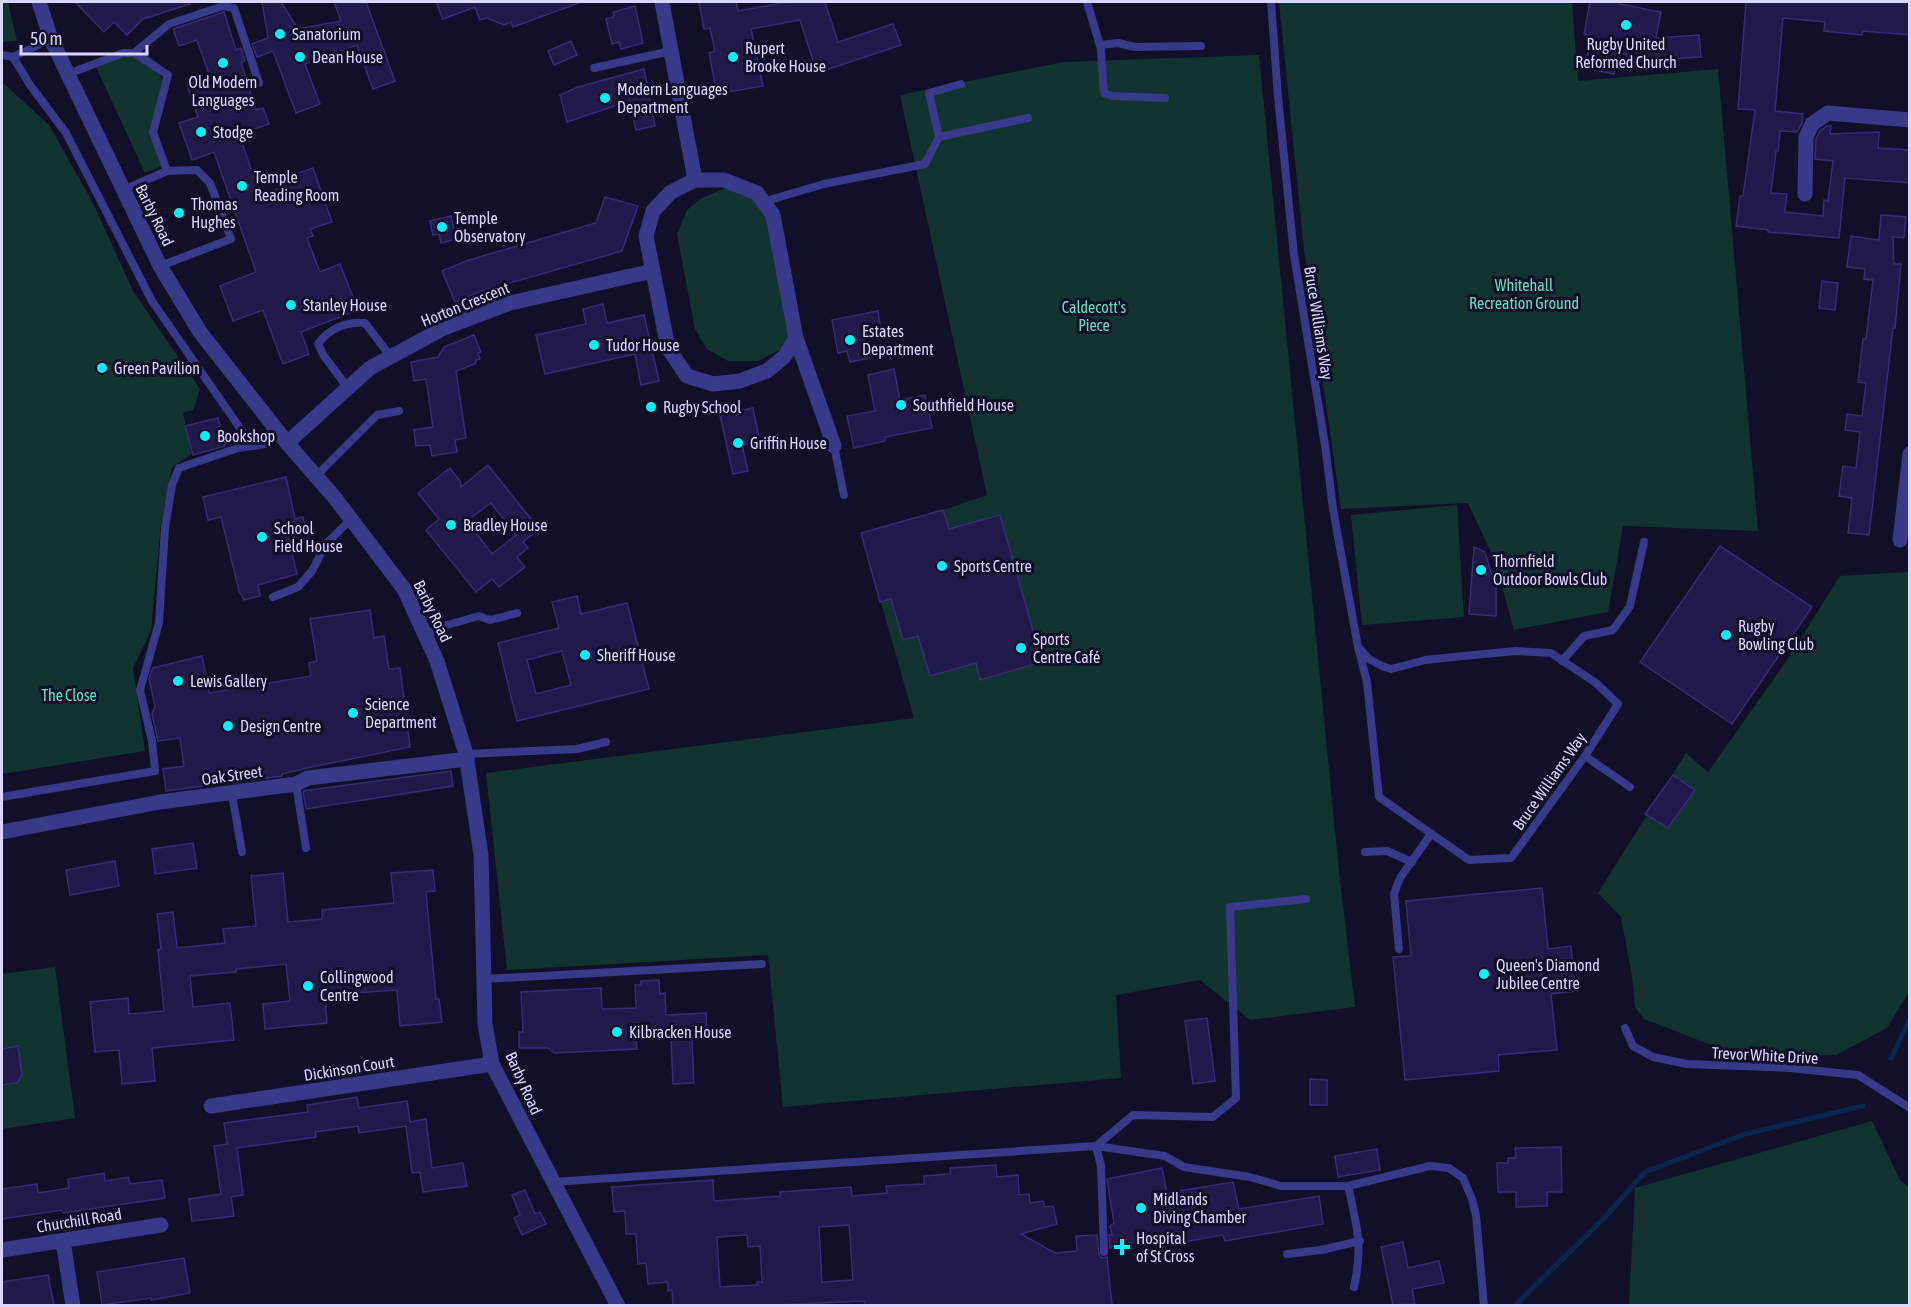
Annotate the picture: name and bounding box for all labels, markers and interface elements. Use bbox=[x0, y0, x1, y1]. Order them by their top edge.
scale bar bbox=[21, 18, 147, 56]
marker: Rugby United Reformed Church bbox=[1619, 18, 1633, 32]
place label: Sanatorium bbox=[292, 25, 361, 43]
marker: Sanatorium bbox=[273, 27, 287, 41]
text: 50 m bbox=[30, 28, 62, 49]
place label: Rugby United Reformed Church bbox=[1575, 35, 1677, 71]
place label: Rupert Brooke House bbox=[745, 39, 826, 75]
place label: Dean House bbox=[312, 48, 383, 66]
marker: Dean House bbox=[293, 50, 307, 64]
marker: Rupert Brooke House bbox=[726, 50, 740, 64]
marker: Old Modern Languages bbox=[216, 56, 230, 70]
place label: Old Modern Languages bbox=[189, 73, 257, 110]
place label: Modern Languages Department bbox=[617, 80, 728, 117]
marker: Modern Languages Department bbox=[598, 91, 612, 105]
place label: Stodge bbox=[213, 123, 253, 142]
marker: Stodge bbox=[194, 125, 208, 139]
place label: Temple Reading Room bbox=[254, 168, 339, 205]
marker: Temple Reading Room bbox=[235, 179, 249, 193]
street label: Barby Road bbox=[131, 181, 178, 249]
place label: Thomas Hughes bbox=[191, 195, 238, 232]
marker: Thomas Hughes bbox=[172, 206, 186, 220]
place label: Temple Observatory bbox=[454, 209, 526, 246]
marker: Temple Observatory bbox=[435, 220, 449, 234]
street label: Bruce Williams Way bbox=[1300, 265, 1337, 382]
park label: Whitehall Recreation Ground bbox=[1469, 276, 1579, 312]
street label: Horton Crescent bbox=[418, 278, 512, 330]
place label: Stanley House bbox=[303, 296, 387, 315]
marker: Stanley House bbox=[284, 298, 298, 312]
park label: Caldecott's Piece bbox=[1062, 298, 1127, 334]
place label: Estates Department bbox=[862, 322, 934, 359]
marker: Estates Department bbox=[843, 333, 857, 347]
place label: Tudor House bbox=[606, 336, 679, 354]
marker: Tudor House bbox=[587, 338, 601, 352]
place label: Green Pavilion bbox=[114, 359, 200, 377]
marker: Green Pavilion bbox=[95, 361, 109, 375]
place label: Southfield House bbox=[913, 396, 1014, 414]
place label: Rugby School bbox=[663, 398, 742, 417]
marker: Southfield House bbox=[894, 398, 908, 412]
marker: Rugby School bbox=[644, 400, 658, 414]
place label: Bookshop bbox=[217, 427, 275, 446]
marker: Bookshop bbox=[198, 429, 212, 443]
place label: Griffin House bbox=[750, 434, 827, 452]
marker: Griffin House bbox=[731, 436, 745, 450]
place label: Bradley House bbox=[463, 516, 547, 535]
marker: Bradley House bbox=[444, 518, 458, 532]
place label: School Field House bbox=[274, 519, 343, 555]
marker: School Field House bbox=[255, 530, 269, 544]
place label: Thornfield Outdoor Bowls Club bbox=[1493, 552, 1607, 588]
place label: Sports Centre bbox=[954, 557, 1032, 576]
marker: Sports Centre bbox=[935, 559, 949, 573]
marker: Thornfield Outdoor Bowls Club bbox=[1474, 563, 1488, 577]
street label: Barby Road bbox=[409, 577, 456, 645]
place label: Rugby Bowling Club bbox=[1738, 617, 1814, 654]
marker: Rugby Bowling Club bbox=[1719, 628, 1733, 642]
place label: Sports Centre Café bbox=[1033, 630, 1100, 666]
marker: Sports Centre Café bbox=[1014, 641, 1028, 655]
place label: Sheriff House bbox=[597, 646, 675, 664]
marker: Sheriff House bbox=[578, 648, 592, 662]
place label: Lewis Gallery bbox=[190, 672, 268, 691]
marker: Lewis Gallery bbox=[171, 674, 185, 688]
park label: The Close bbox=[41, 686, 97, 704]
place label: Science Department bbox=[365, 695, 437, 732]
marker: Science Department bbox=[346, 706, 360, 720]
place label: Design Centre bbox=[240, 717, 321, 736]
marker: Design Centre bbox=[221, 719, 235, 733]
street label: Bruce Williams Way bbox=[1509, 728, 1590, 834]
street label: Oak Street bbox=[200, 762, 264, 788]
place label: Queen's Diamond Jubilee Centre bbox=[1496, 956, 1600, 992]
marker: Queen's Diamond Jubilee Centre bbox=[1477, 967, 1491, 981]
place label: Collingwood Centre bbox=[320, 968, 394, 1004]
marker: Collingwood Centre bbox=[301, 979, 315, 993]
place label: Kilbracken House bbox=[629, 1023, 732, 1041]
marker: Kilbracken House bbox=[610, 1025, 624, 1039]
street label: Trevor White Drive bbox=[1711, 1043, 1819, 1067]
street label: Barby Road bbox=[501, 1049, 546, 1117]
street label: Dickinson Court bbox=[303, 1052, 396, 1084]
place label: Midlands Diving Chamber bbox=[1153, 1190, 1247, 1227]
marker: Midlands Diving Chamber bbox=[1134, 1201, 1148, 1215]
street label: Churchill Road bbox=[35, 1204, 123, 1236]
place label: Hospital of St Cross bbox=[1136, 1229, 1195, 1265]
marker: Hospital of St Cross bbox=[1113, 1238, 1131, 1256]

